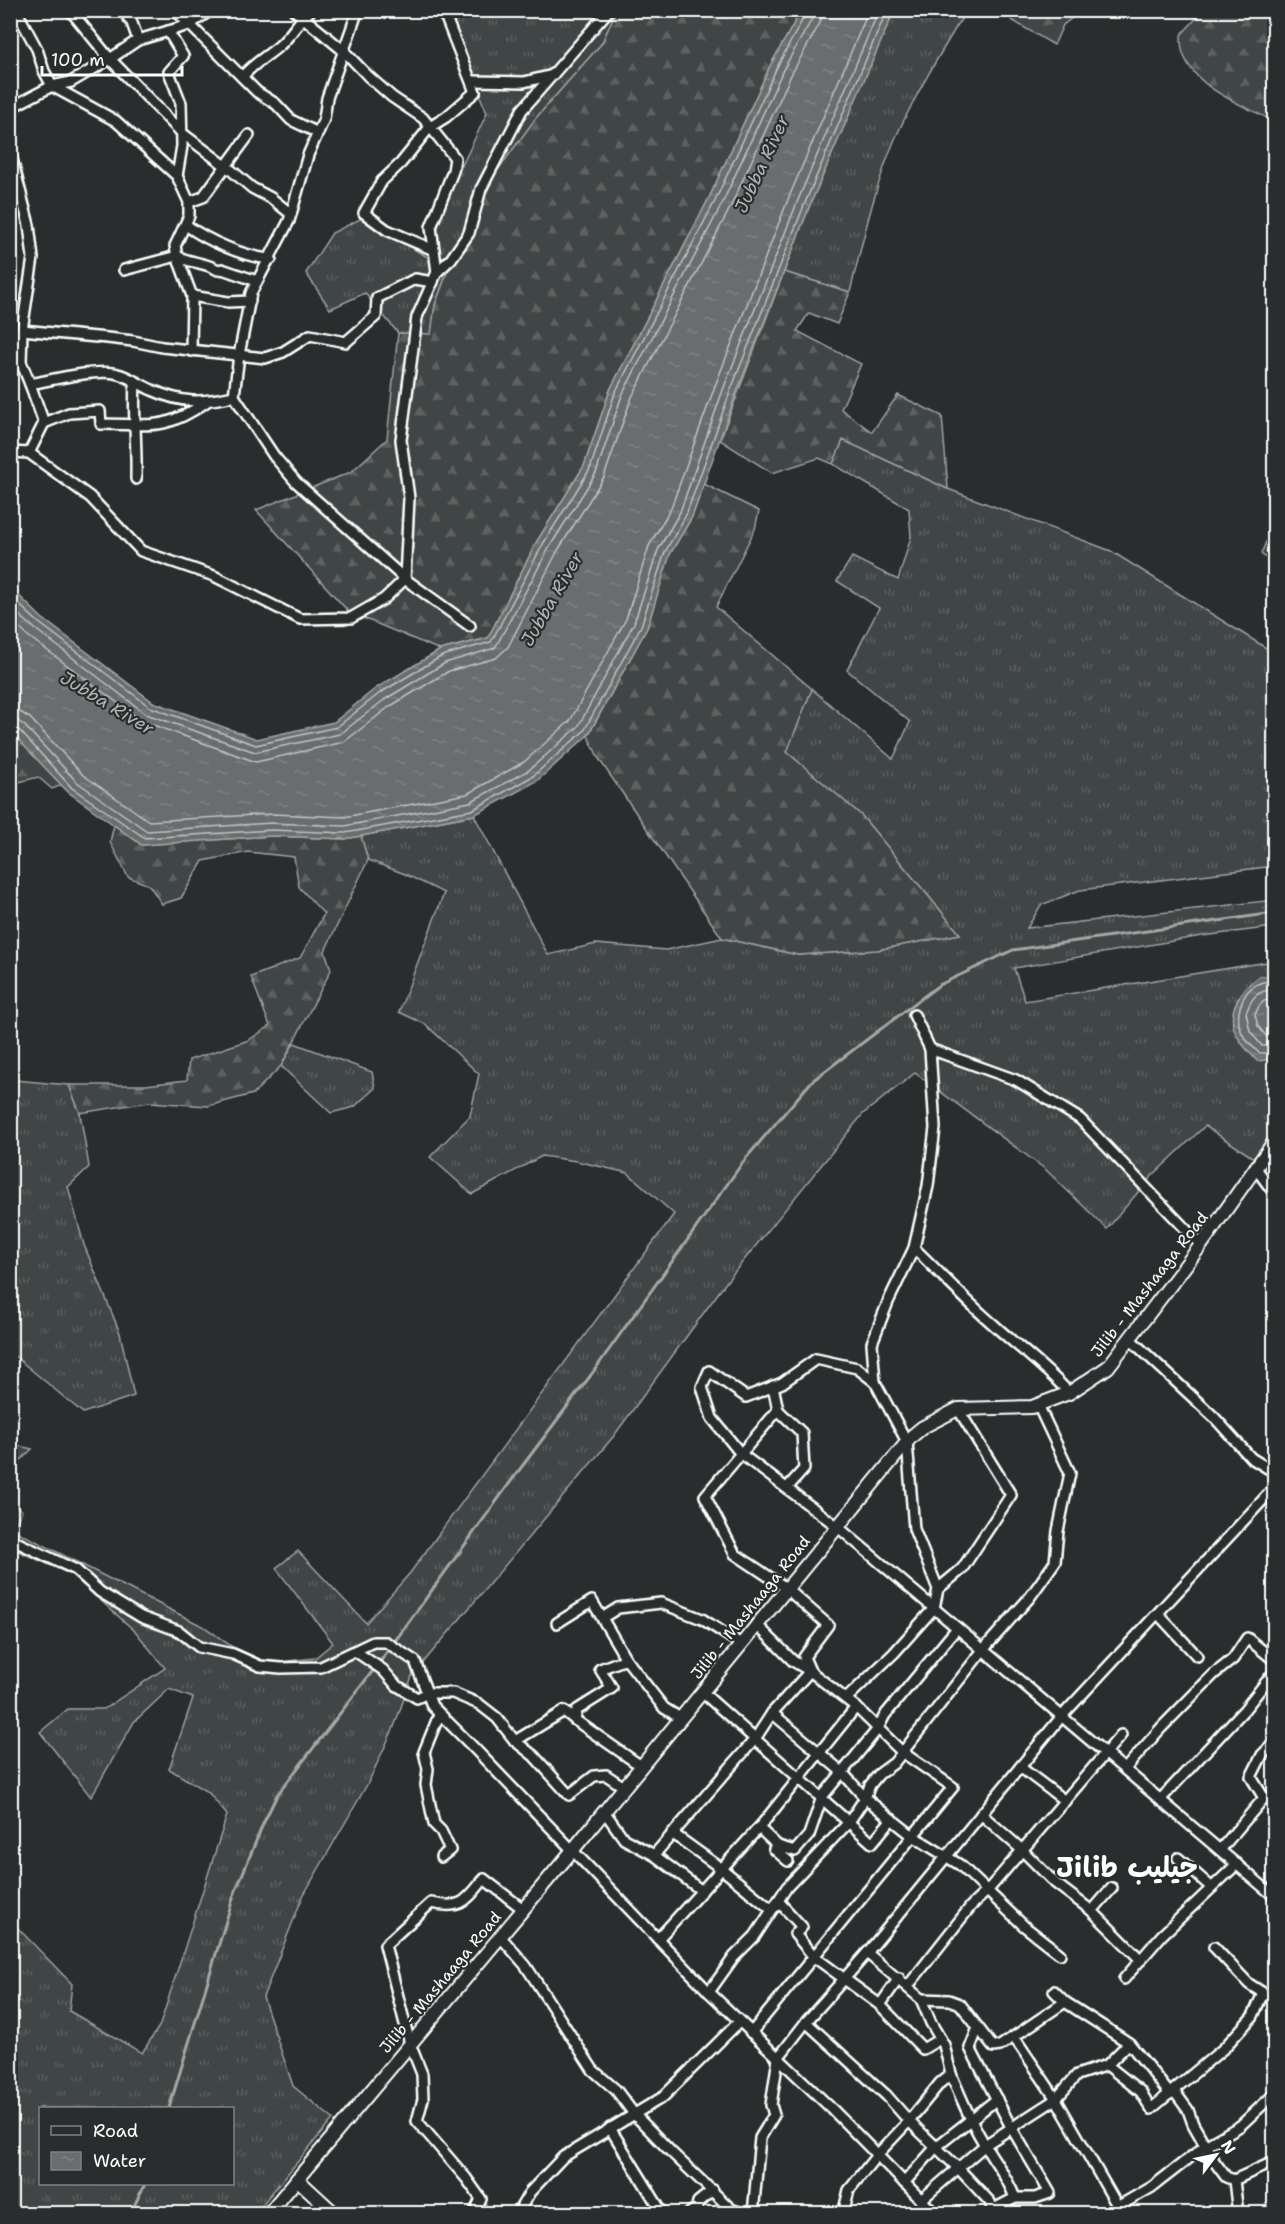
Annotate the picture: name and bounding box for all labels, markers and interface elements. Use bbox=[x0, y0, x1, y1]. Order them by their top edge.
scale bar bbox=[42, 39, 182, 77]
text: 100 m bbox=[51, 48, 105, 72]
water label: Jubba River bbox=[729, 111, 795, 217]
water label: Jubba River bbox=[515, 547, 589, 651]
water label: Jubba River bbox=[56, 666, 159, 741]
street label: Jilib - Mashaaga Road bbox=[1086, 1207, 1213, 1361]
street label: Jilib - Mashaaga Road bbox=[686, 1531, 815, 1683]
district label: Jilib جيليب bbox=[1056, 1848, 1198, 1886]
street label: Jilib - Mashaaga Road bbox=[375, 1907, 506, 2058]
legend bbox=[39, 2107, 234, 2185]
text: Road bbox=[93, 2119, 138, 2143]
north arrow bbox=[1186, 2125, 1246, 2185]
text: N bbox=[1216, 2136, 1241, 2158]
text: Water bbox=[93, 2149, 146, 2173]

